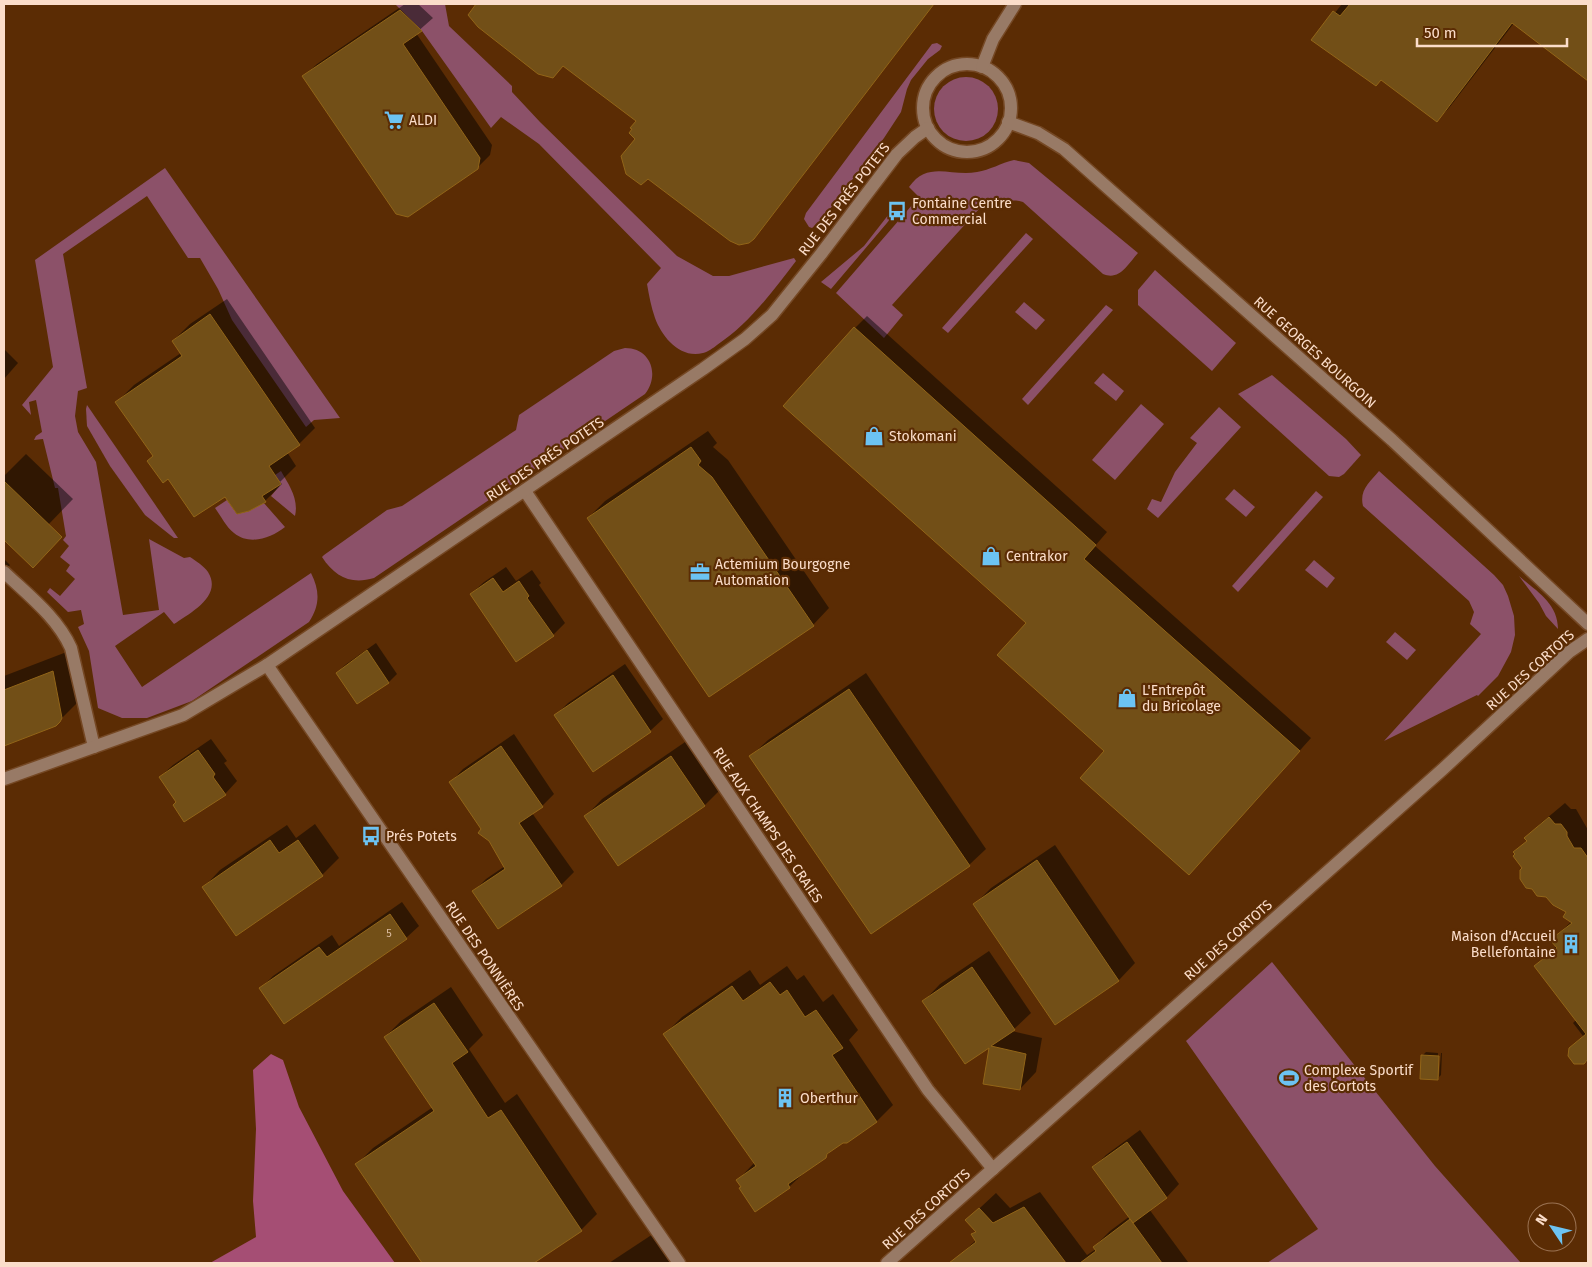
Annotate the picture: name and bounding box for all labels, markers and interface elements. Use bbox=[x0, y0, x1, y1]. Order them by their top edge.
scale bar bbox=[1417, 15, 1567, 47]
text: 50 m bbox=[1424, 24, 1457, 42]
supermarket icon: ALDI bbox=[383, 109, 405, 131]
place label: ALDI bbox=[409, 112, 437, 129]
street label: RUE DES PRÉS POTETS bbox=[794, 139, 894, 259]
place label: Fontaine Centre Commercial bbox=[912, 195, 1012, 228]
bus stop icon: Fontaine Centre Commercial bbox=[886, 200, 908, 222]
street label: RUE GEORGES BOURGOIN bbox=[1250, 293, 1379, 412]
street label: RUE DES PRÉS POTETS bbox=[483, 413, 608, 505]
shop icon: Stokomani bbox=[863, 425, 885, 447]
place label: Stokomani bbox=[889, 428, 957, 445]
shop icon: Centrakor bbox=[980, 545, 1002, 567]
place label: Centrakor bbox=[1006, 548, 1068, 565]
place label: Actemium Bourgogne Automation bbox=[715, 556, 850, 589]
office icon: Actemium Bourgogne Automation bbox=[689, 561, 711, 583]
street label: RUE DES CORTOTS bbox=[1483, 626, 1578, 714]
place label: L'Entrepôt du Bricolage bbox=[1142, 682, 1221, 715]
shop icon: L'Entrepôt du Bricolage bbox=[1116, 687, 1138, 709]
street label: RUE AUX CHAMPS DES CRAIES bbox=[709, 744, 826, 907]
bus stop icon: Prés Potets bbox=[360, 825, 382, 847]
place label: Prés Potets bbox=[386, 828, 457, 845]
street label: RUE DES CORTOTS bbox=[1181, 896, 1276, 984]
street label: RUE DES PONNIÈRES bbox=[442, 898, 529, 1015]
house number: 5 bbox=[386, 927, 392, 940]
place label: Maison d'Accueil Bellefontaine bbox=[1451, 928, 1556, 961]
building icon: Maison d'Accueil Bellefontaine bbox=[1560, 933, 1582, 955]
place label: Complexe Sportif des Cortots bbox=[1304, 1062, 1414, 1095]
sports icon: Complexe Sportif des Cortots bbox=[1278, 1067, 1300, 1089]
building icon: Oberthur bbox=[774, 1087, 796, 1109]
place label: Oberthur bbox=[800, 1090, 858, 1107]
street label: RUE DES CORTOTS bbox=[879, 1165, 974, 1253]
north arrow bbox=[1527, 1202, 1577, 1252]
text: N bbox=[1532, 1211, 1551, 1229]

